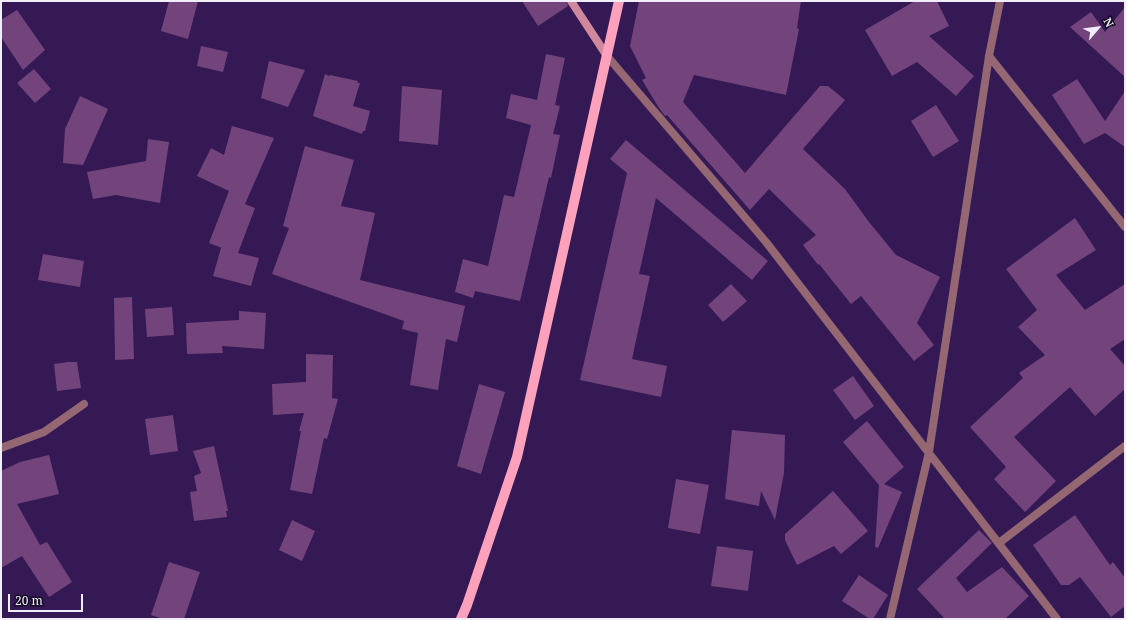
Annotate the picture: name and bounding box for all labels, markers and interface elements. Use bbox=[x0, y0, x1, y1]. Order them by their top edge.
north arrow bbox=[1078, 8, 1118, 48]
text: N bbox=[1100, 15, 1118, 29]
scale bar bbox=[10, 586, 85, 612]
text: 20 m bbox=[15, 592, 43, 609]

